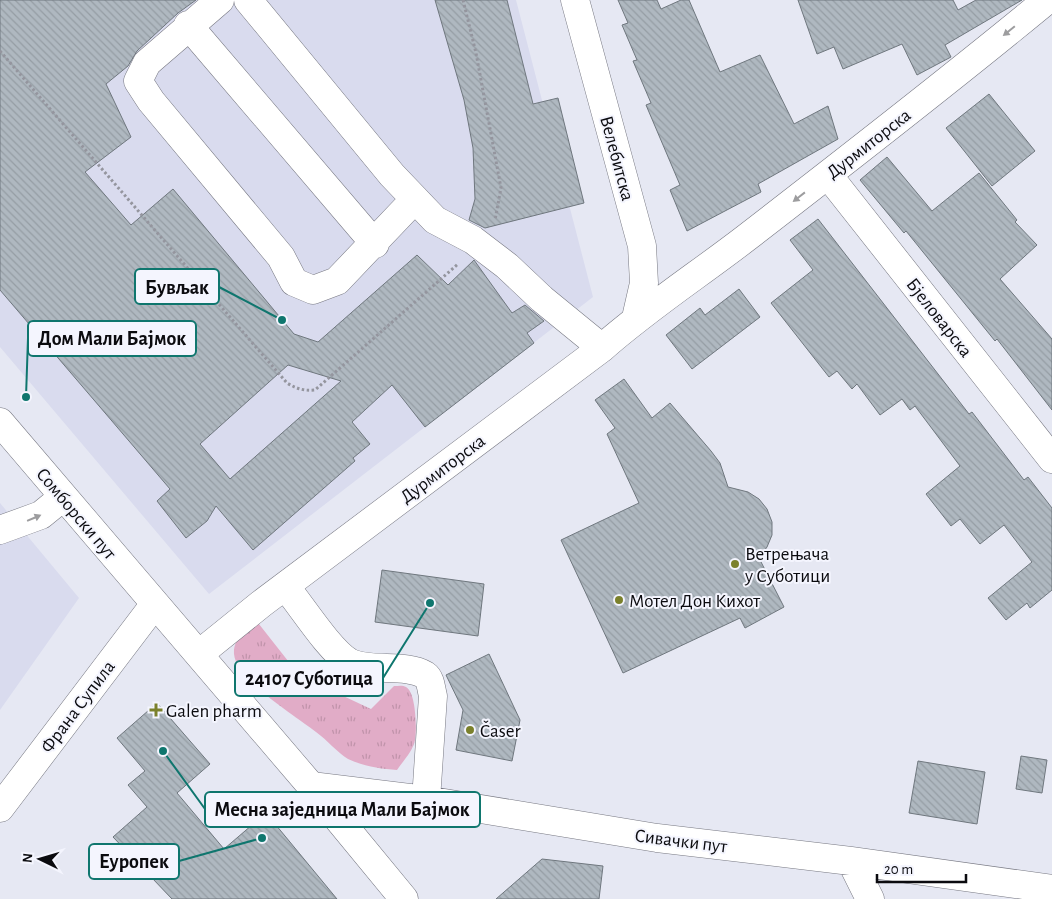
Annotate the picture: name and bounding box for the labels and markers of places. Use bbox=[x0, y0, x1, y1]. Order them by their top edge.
callout: Бувљак bbox=[135, 269, 219, 304]
callout: Дом Мали Бајмок bbox=[28, 321, 196, 356]
place label: Ветрењача у Суботици bbox=[744, 545, 830, 586]
marker: Ветрењача у Суботици bbox=[729, 558, 741, 570]
place label: Мотел Дон Кихот bbox=[629, 592, 760, 611]
marker: Мотел Дон Кихот bbox=[613, 594, 625, 606]
callout: 24107 Суботица bbox=[235, 661, 383, 696]
place label: Galen pharm bbox=[166, 702, 262, 721]
marker: Galen pharm bbox=[150, 704, 162, 716]
place label: Časer bbox=[480, 720, 521, 741]
marker: Časer bbox=[464, 724, 476, 736]
callout: Месна заједница Мали Бајмок bbox=[205, 792, 480, 827]
callout: Еуропек bbox=[89, 844, 179, 879]

